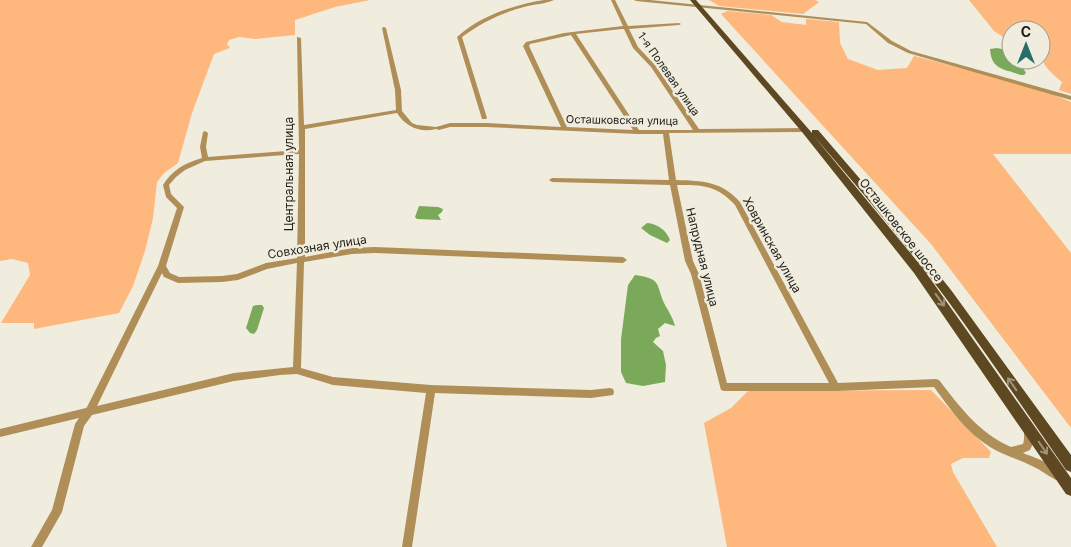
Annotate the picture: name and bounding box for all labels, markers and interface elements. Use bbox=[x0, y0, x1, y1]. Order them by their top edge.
north arrow bbox=[1001, 20, 1051, 70]
text: С bbox=[1021, 23, 1031, 40]
street label: 1-я Полевая улица bbox=[635, 29, 703, 119]
street label: Осташковская улица bbox=[566, 112, 678, 128]
street label: Центральная улица bbox=[281, 117, 296, 231]
street label: Осташковское шоссе bbox=[856, 175, 946, 284]
street label: Ховринская улица bbox=[740, 194, 805, 295]
street label: Напрудная улица bbox=[683, 206, 722, 308]
street label: Совхозная улица bbox=[266, 231, 368, 262]
one-way arrow bbox=[935, 293, 945, 307]
one-way arrow bbox=[1007, 377, 1017, 391]
one-way arrow bbox=[1038, 441, 1048, 455]

